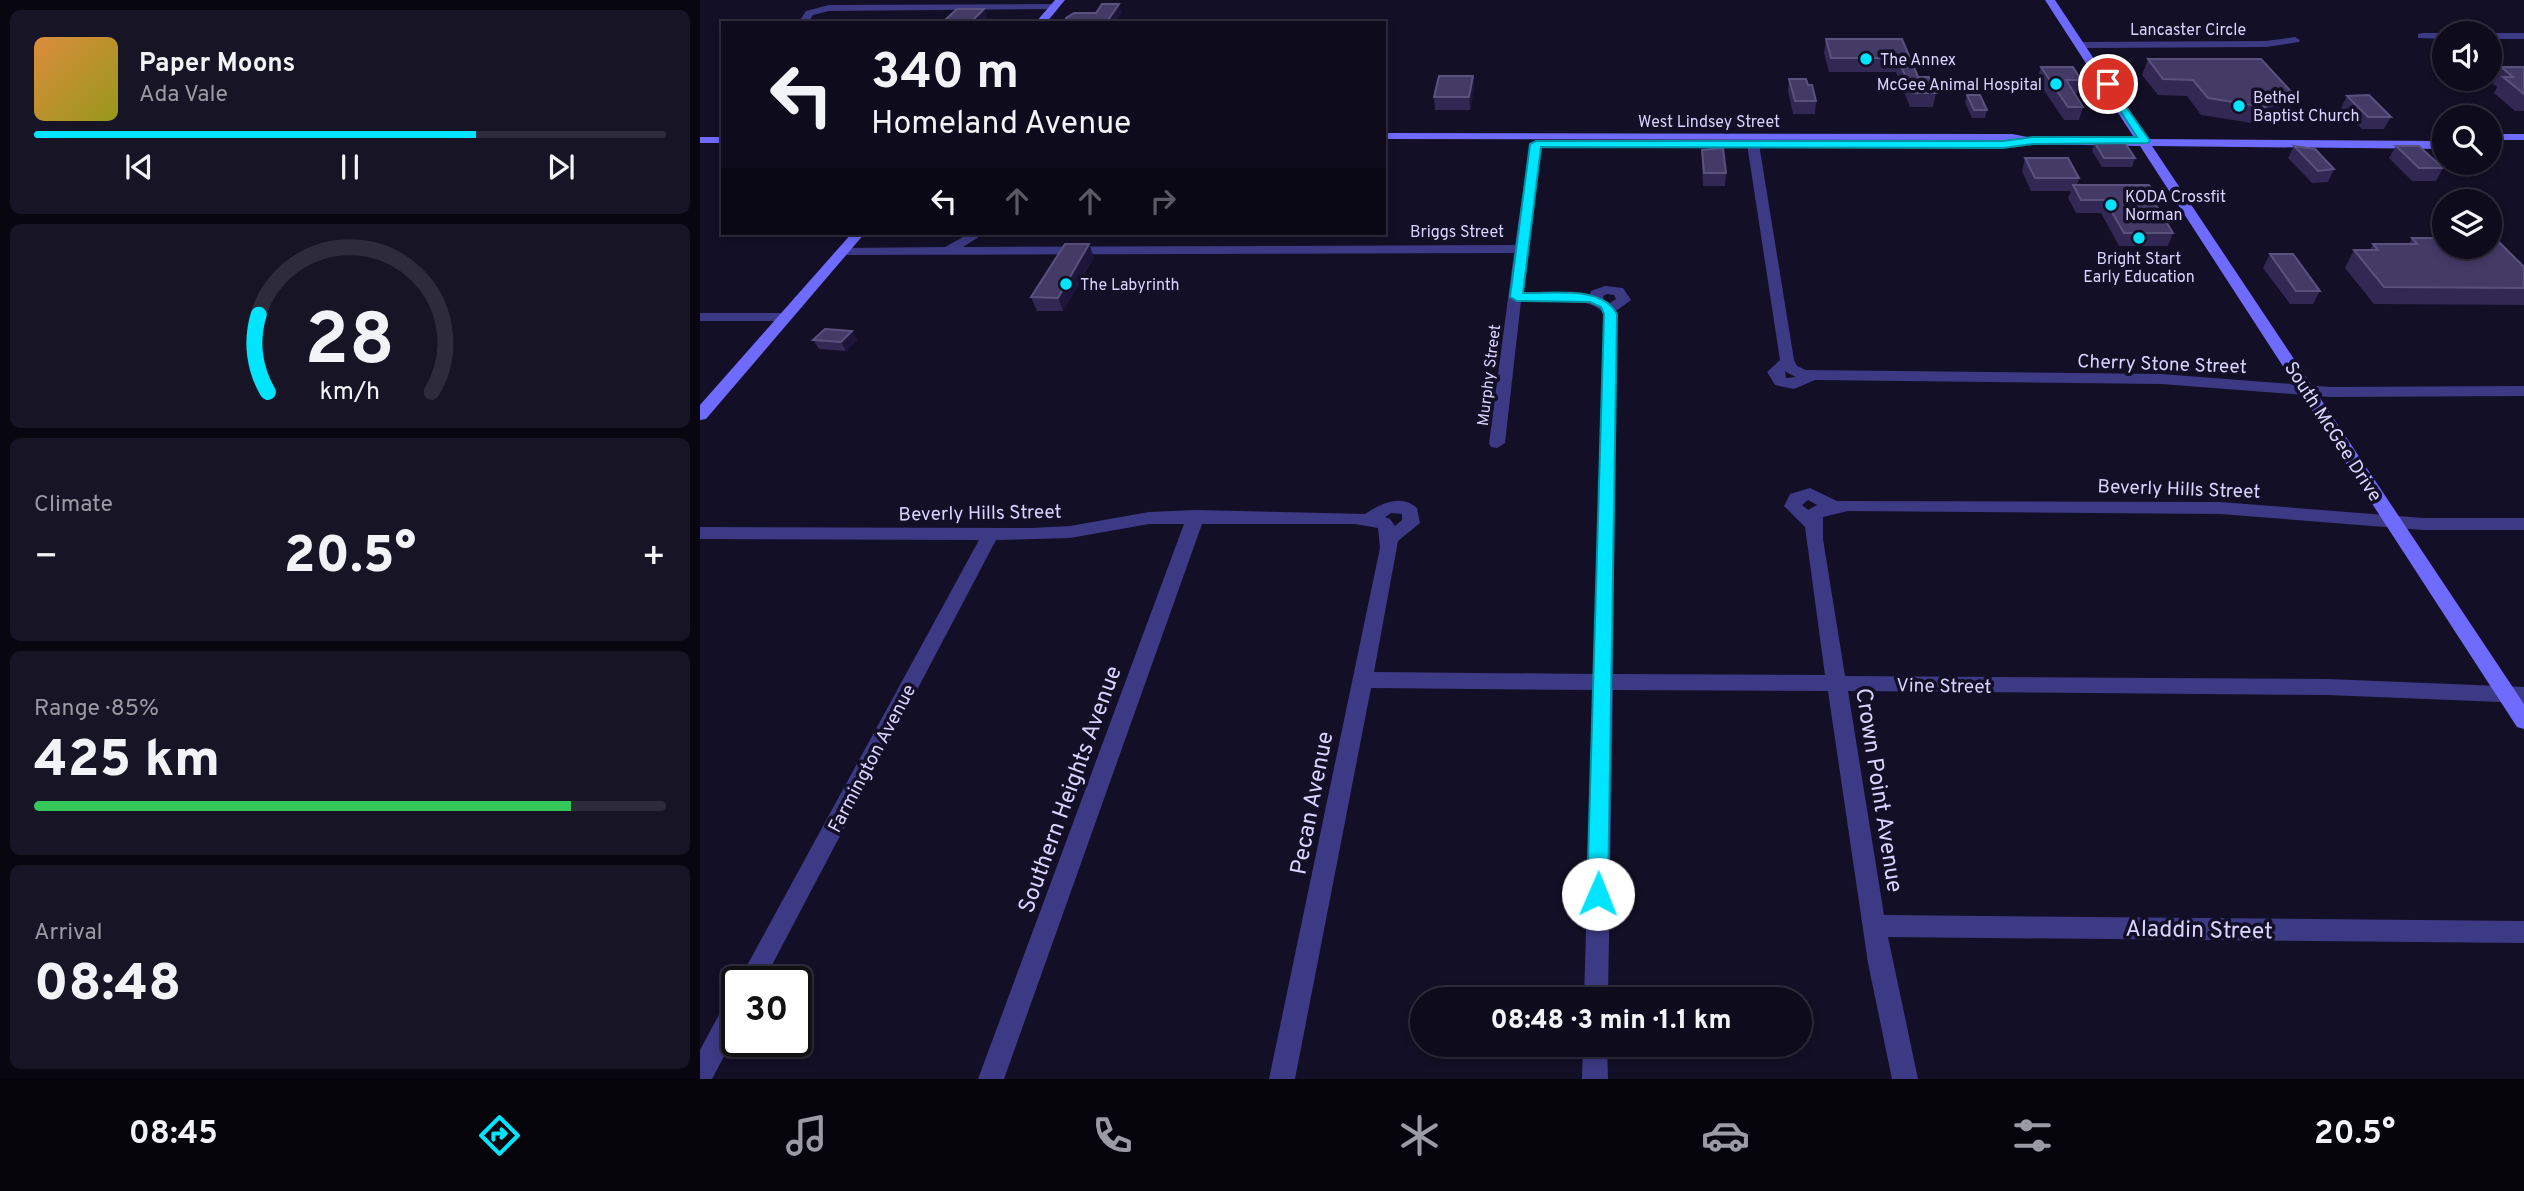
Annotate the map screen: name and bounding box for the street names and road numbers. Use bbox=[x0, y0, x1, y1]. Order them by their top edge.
street label: Lancaster Circle bbox=[2130, 21, 2246, 41]
street label: West Lindsey Street bbox=[1638, 113, 1780, 133]
street label: Briggs Street bbox=[1410, 223, 1504, 243]
street label: Murphy Street bbox=[1474, 323, 1506, 427]
street label: Cherry Stone Street bbox=[2077, 350, 2247, 380]
street label: South McGee Drive bbox=[2278, 358, 2387, 507]
street label: Beverly Hills Street bbox=[2097, 475, 2261, 505]
street label: Beverly Hills Street bbox=[898, 501, 1062, 527]
street label: Southern Heights Avenue bbox=[1013, 662, 1130, 917]
street label: Vine Street bbox=[1896, 674, 1992, 700]
street label: Farmington Avenue bbox=[824, 681, 922, 837]
street label: Crown Point Avenue bbox=[1847, 686, 1908, 895]
street label: Pecan Avenue bbox=[1285, 729, 1342, 878]
street label: Aladdin Street bbox=[2125, 916, 2273, 947]

